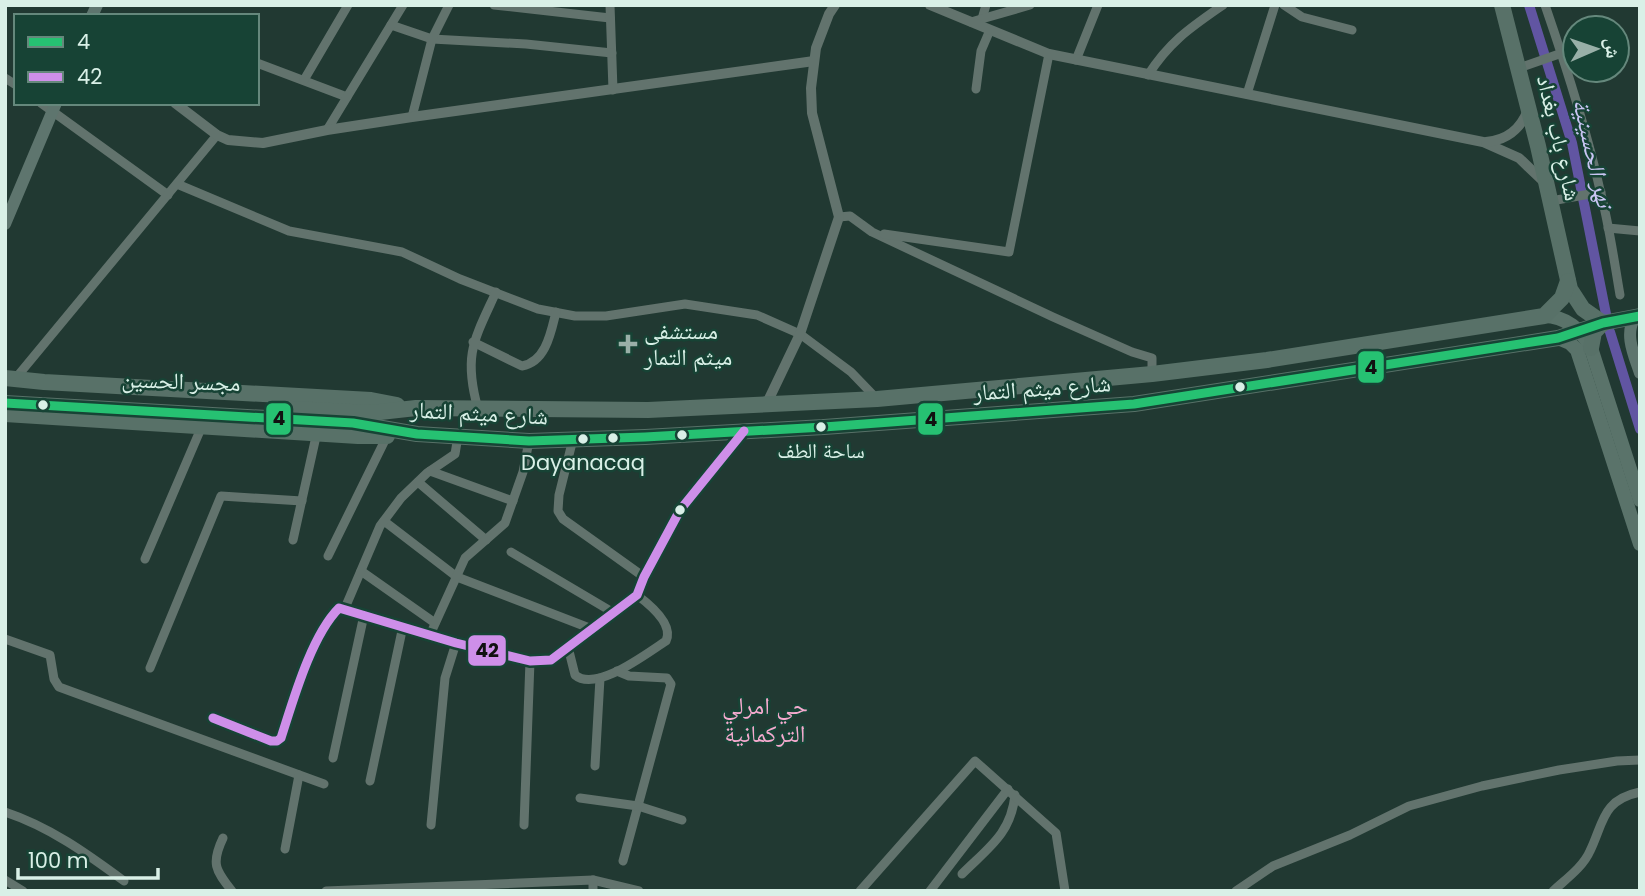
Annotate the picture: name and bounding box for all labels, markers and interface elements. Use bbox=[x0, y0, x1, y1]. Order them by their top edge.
legend bbox=[14, 14, 259, 105]
north arrow bbox=[1561, 14, 1631, 84]
text: 4 bbox=[77, 27, 90, 56]
text: ش bbox=[1599, 38, 1626, 59]
text: 42 bbox=[77, 62, 102, 91]
street label: شارع باب بغداد bbox=[1529, 72, 1589, 204]
water label: نهر الحسينية bbox=[1565, 95, 1623, 214]
place label: مستشفى ميثم التمار bbox=[643, 315, 732, 373]
marker: مستشفى ميثم التمار bbox=[618, 334, 638, 354]
line badge: 4 bbox=[1357, 350, 1385, 384]
text: 4 bbox=[1365, 354, 1378, 381]
street label: مجسر الحسين bbox=[121, 363, 241, 399]
street label: شارع ميثم التمار bbox=[971, 367, 1112, 409]
unlabelled marker bbox=[1233, 380, 1247, 394]
street label: شارع ميثم التمار bbox=[408, 393, 549, 433]
unlabelled marker bbox=[36, 398, 50, 412]
line badge: 4 bbox=[265, 402, 292, 436]
line badge: 4 bbox=[917, 402, 944, 436]
text: 4 bbox=[273, 405, 286, 432]
text: 4 bbox=[925, 406, 938, 433]
marker: ساحة الطف bbox=[814, 420, 828, 434]
unlabelled marker bbox=[675, 428, 689, 442]
unlabelled marker bbox=[606, 431, 620, 445]
marker: Dayanacaq bbox=[576, 432, 590, 446]
place label: ساحة الطف bbox=[777, 436, 865, 465]
place label: Dayanacaq bbox=[521, 448, 645, 477]
unlabelled marker bbox=[673, 503, 687, 517]
line badge: 42 bbox=[467, 634, 507, 667]
text: 42 bbox=[475, 637, 499, 664]
district label: حي امرلي التركمانية bbox=[722, 689, 808, 750]
scale bar bbox=[18, 836, 158, 880]
text: 100 m bbox=[28, 846, 88, 875]

